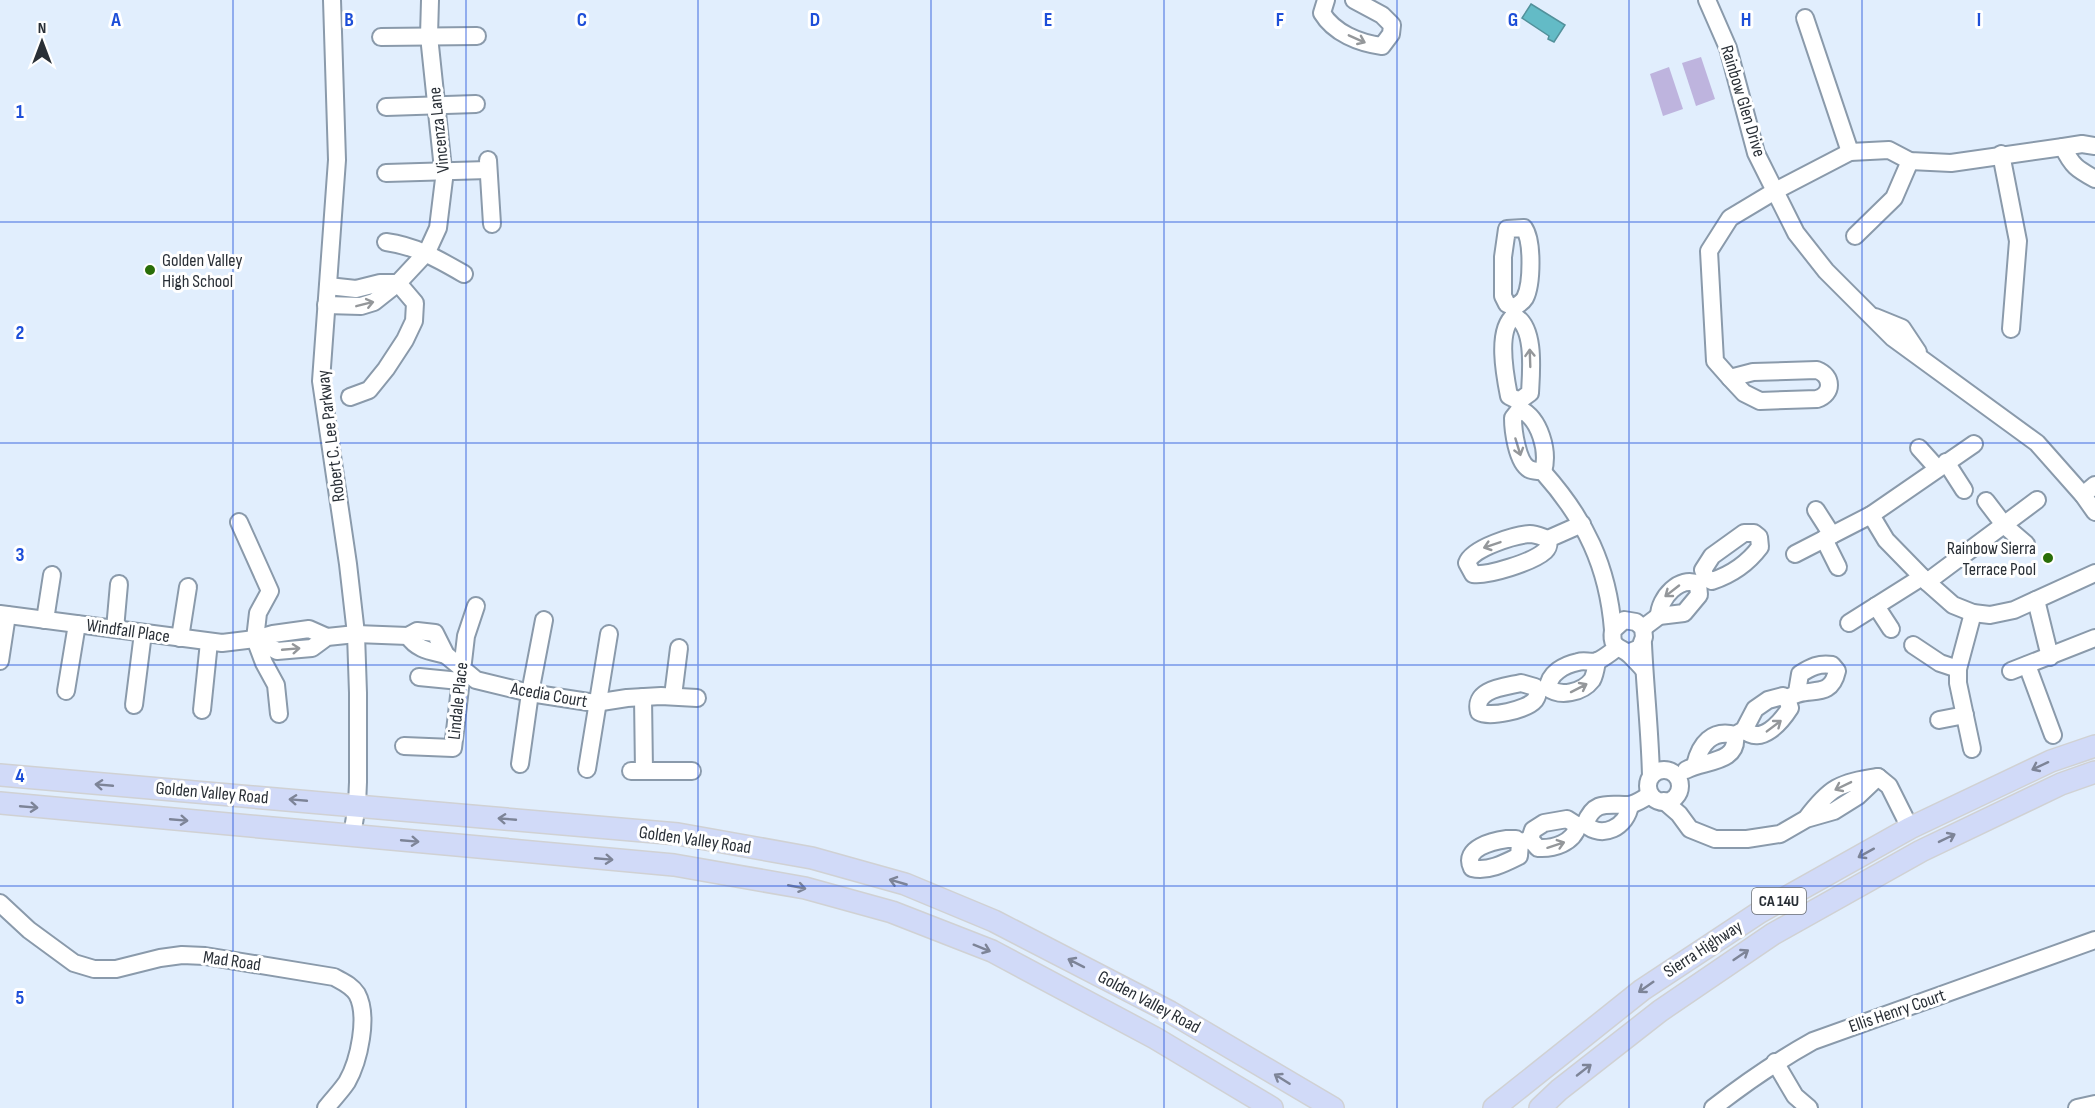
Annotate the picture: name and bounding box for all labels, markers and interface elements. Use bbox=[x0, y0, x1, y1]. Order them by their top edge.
text: A bbox=[110, 8, 121, 32]
text: B bbox=[344, 8, 354, 32]
text: C bbox=[577, 8, 587, 32]
text: D bbox=[810, 8, 820, 32]
text: E bbox=[1044, 8, 1052, 32]
text: F bbox=[1276, 8, 1284, 32]
text: G bbox=[1508, 8, 1518, 32]
text: H bbox=[1741, 8, 1751, 32]
text: I bbox=[1977, 8, 1981, 32]
north arrow bbox=[12, 12, 72, 72]
text: N bbox=[38, 19, 46, 38]
one-way arrow bbox=[1347, 34, 1365, 45]
street label: Rainbow Glen Drive bbox=[1716, 43, 1770, 159]
street label: Vincenza Lane bbox=[424, 86, 454, 174]
text: 1 bbox=[16, 100, 24, 124]
place label: Golden Valley High School bbox=[162, 250, 242, 292]
marker: Golden Valley High School bbox=[143, 263, 157, 277]
one-way arrow bbox=[355, 297, 374, 309]
text: 2 bbox=[16, 321, 24, 345]
one-way arrow bbox=[1525, 348, 1536, 368]
street label: Robert C. Lee Parkway bbox=[312, 369, 350, 503]
one-way arrow bbox=[1513, 437, 1524, 456]
place label: Rainbow Sierra Terrace Pool bbox=[1947, 538, 2036, 580]
one-way arrow bbox=[1483, 541, 1502, 552]
text: 3 bbox=[16, 543, 25, 567]
marker: Rainbow Sierra Terrace Pool bbox=[2041, 551, 2055, 565]
one-way arrow bbox=[1664, 585, 1680, 598]
street label: Windfall Place bbox=[85, 615, 171, 647]
one-way arrow bbox=[281, 643, 301, 654]
street label: Lindale Place bbox=[443, 661, 473, 741]
street label: Acedia Court bbox=[508, 678, 589, 712]
one-way arrow bbox=[1570, 681, 1588, 693]
one-way arrow bbox=[1765, 720, 1781, 733]
one-way arrow bbox=[2032, 761, 2050, 773]
text: 4 bbox=[15, 764, 25, 788]
street label: Golden Valley Road bbox=[155, 778, 269, 808]
one-way arrow bbox=[95, 779, 115, 790]
one-way arrow bbox=[1834, 780, 1852, 792]
one-way arrow bbox=[289, 794, 309, 805]
one-way arrow bbox=[18, 802, 38, 813]
one-way arrow bbox=[498, 813, 518, 824]
one-way arrow bbox=[169, 815, 188, 826]
street label: Golden Valley Road bbox=[637, 822, 753, 858]
one-way arrow bbox=[1938, 832, 1956, 844]
one-way arrow bbox=[400, 836, 420, 847]
one-way arrow bbox=[1546, 839, 1565, 850]
one-way arrow bbox=[1858, 847, 1875, 859]
one-way arrow bbox=[594, 853, 614, 864]
one-way arrow bbox=[889, 876, 908, 887]
one-way arrow bbox=[787, 882, 806, 893]
road number: CA 14U bbox=[1752, 888, 1806, 914]
street label: Sierra Highway bbox=[1660, 916, 1746, 982]
one-way arrow bbox=[972, 943, 991, 954]
street label: Mad Road bbox=[202, 947, 262, 975]
one-way arrow bbox=[1733, 949, 1749, 961]
one-way arrow bbox=[1067, 957, 1085, 968]
street label: Golden Valley Road bbox=[1094, 966, 1204, 1038]
one-way arrow bbox=[1638, 981, 1654, 993]
street label: Ellis Henry Court bbox=[1846, 984, 1949, 1037]
text: 5 bbox=[16, 986, 25, 1010]
one-way arrow bbox=[1576, 1064, 1592, 1077]
one-way arrow bbox=[1274, 1072, 1291, 1084]

